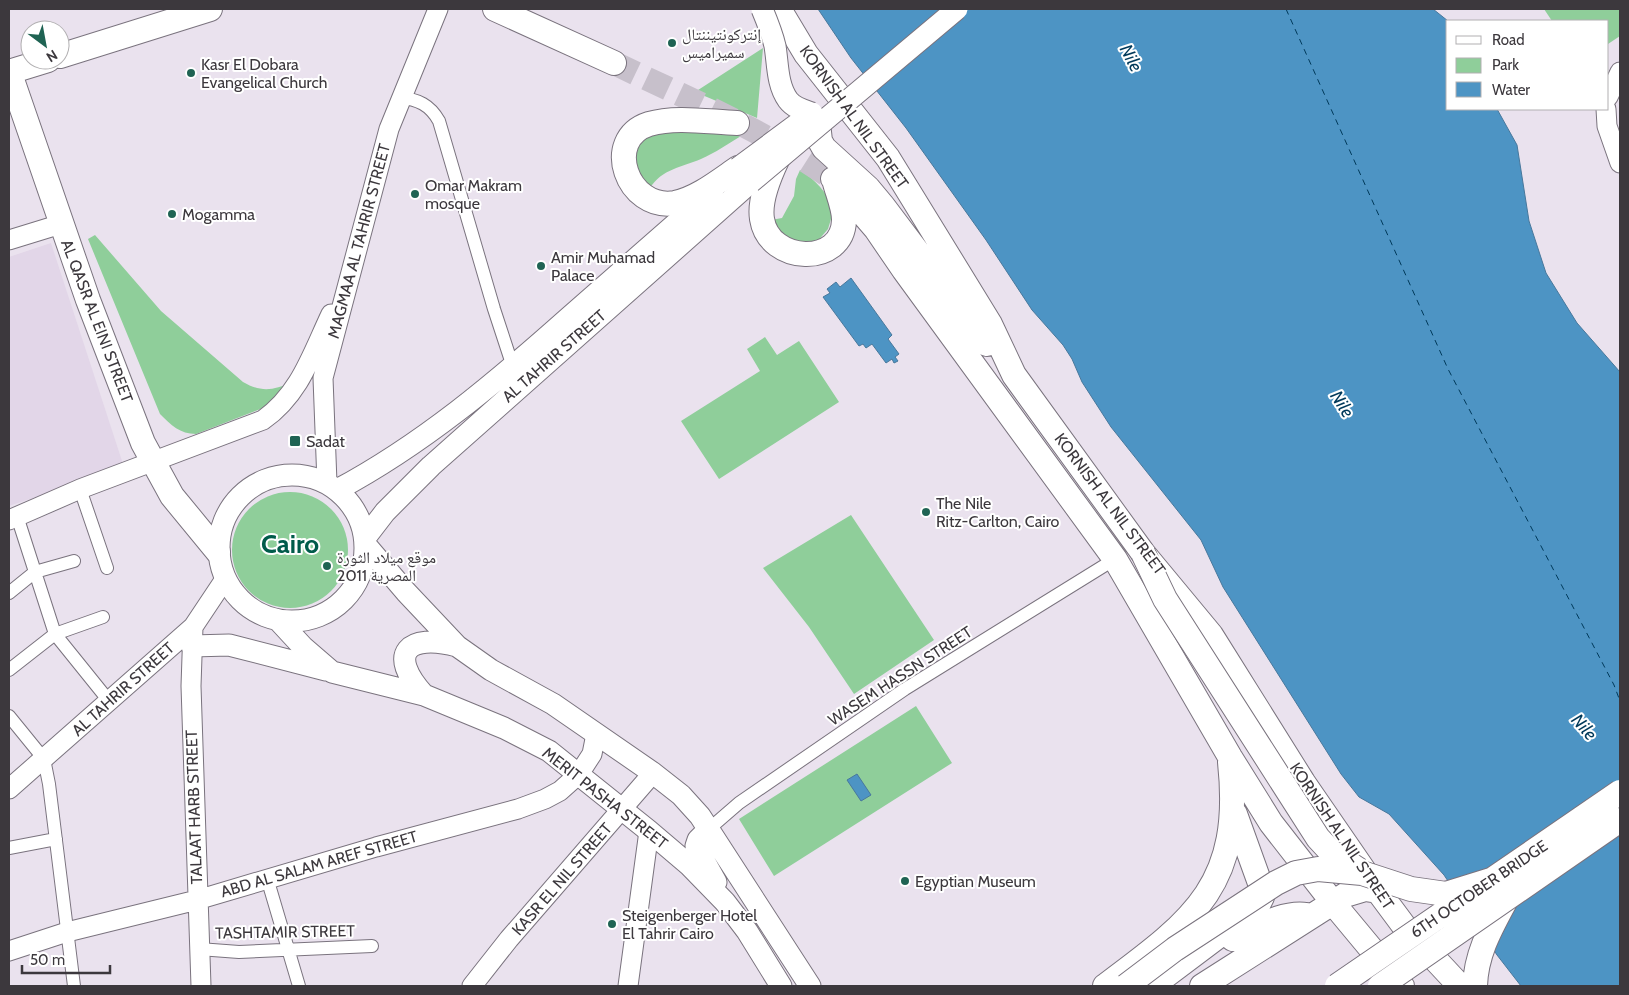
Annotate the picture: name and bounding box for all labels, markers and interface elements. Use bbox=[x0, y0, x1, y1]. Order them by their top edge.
north arrow bbox=[20, 20, 70, 70]
legend bbox=[1446, 20, 1609, 110]
place label: إنتركونتيننتال سميراميس bbox=[682, 25, 761, 63]
text: Road bbox=[1492, 31, 1525, 49]
marker: إنتركونتيننتال سميراميس bbox=[666, 37, 678, 49]
water label: Nile bbox=[1115, 41, 1147, 75]
street label: KORNISH AL NIL STREET bbox=[796, 42, 913, 193]
text: N bbox=[43, 46, 61, 66]
place label: Kasr El Dobara Evangelical Church bbox=[201, 55, 327, 92]
text: Park bbox=[1492, 56, 1519, 74]
marker: Kasr El Dobara Evangelical Church bbox=[185, 67, 197, 79]
text: Water bbox=[1492, 81, 1530, 99]
street label: MAGMAA AL TAHRIR STREET bbox=[324, 141, 394, 340]
place label: Omar Makram mosque bbox=[425, 176, 522, 213]
marker: Omar Makram mosque bbox=[409, 188, 421, 200]
place label: Mogamma bbox=[182, 205, 255, 224]
marker: Mogamma bbox=[166, 208, 178, 220]
street label: AL QASR AL EINI STREET bbox=[57, 237, 137, 406]
place label: Amir Muhamad Palace bbox=[551, 248, 655, 285]
marker: Amir Muhamad Palace bbox=[535, 260, 547, 272]
street label: AL TAHRIR STREET bbox=[498, 306, 610, 406]
water label: Nile bbox=[1325, 386, 1359, 422]
street label: KORNISH AL NIL STREET bbox=[1051, 429, 1170, 579]
place label: Sadat bbox=[306, 432, 345, 451]
marker: Sadat bbox=[288, 434, 302, 448]
place label: The Nile Ritz-Carlton, Cairo bbox=[936, 494, 1060, 531]
marker: The Nile Ritz-Carlton, Cairo bbox=[920, 506, 932, 518]
district label: Cairo bbox=[261, 528, 319, 560]
place label: موقع ميلاد الثورة المصرية 2011 bbox=[337, 548, 436, 585]
marker: موقع ميلاد الثورة المصرية 2011 bbox=[321, 560, 333, 572]
street label: WASEM HASSN STREET bbox=[825, 622, 976, 730]
street label: AL TAHRIR STREET bbox=[68, 638, 178, 740]
water label: Nile bbox=[1567, 709, 1601, 745]
street label: TALAAT HARB STREET bbox=[182, 729, 206, 884]
street label: MERIT PASHA STREET bbox=[539, 743, 672, 853]
street label: KORNISH AL NIL STREET bbox=[1286, 759, 1398, 913]
street label: KASR EL NIL STREET bbox=[508, 819, 616, 939]
street label: ABD AL SALAM AREF STREET bbox=[218, 827, 420, 901]
street label: 6TH OCTOBER BRIDGE bbox=[1407, 836, 1551, 942]
place label: Egyptian Museum bbox=[915, 872, 1036, 891]
marker: Egyptian Museum bbox=[899, 875, 911, 887]
place label: Steigenberger Hotel El Tahrir Cairo bbox=[622, 906, 757, 943]
marker: Steigenberger Hotel El Tahrir Cairo bbox=[606, 918, 618, 930]
street label: TASHTAMIR STREET bbox=[215, 921, 355, 943]
scale bar bbox=[22, 942, 110, 974]
text: 50 m bbox=[30, 951, 65, 969]

